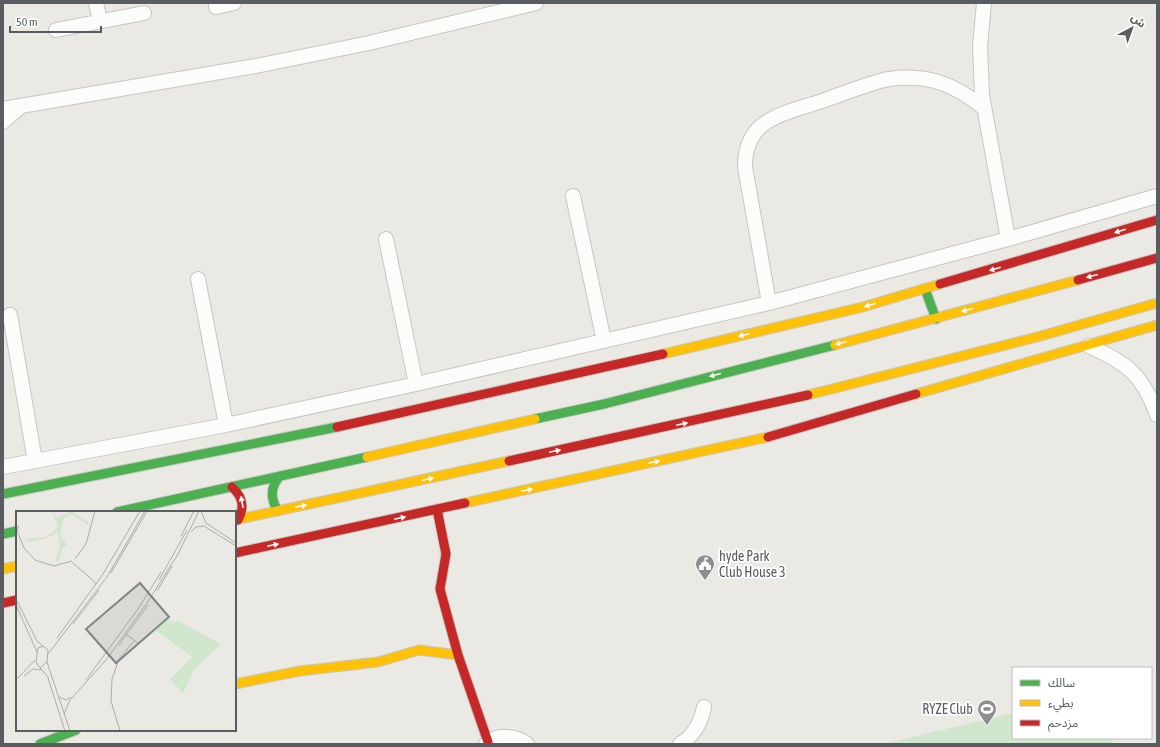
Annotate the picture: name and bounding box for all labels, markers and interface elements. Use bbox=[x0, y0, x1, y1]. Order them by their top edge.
scale bar bbox=[10, 8, 101, 34]
north arrow bbox=[1112, 8, 1152, 48]
text: ش bbox=[1128, 11, 1148, 31]
text: 50 m bbox=[16, 15, 38, 29]
one-way arrow bbox=[1113, 228, 1125, 234]
one-way arrow bbox=[989, 266, 1001, 272]
one-way arrow bbox=[1086, 273, 1098, 279]
one-way arrow bbox=[864, 302, 876, 308]
one-way arrow bbox=[961, 307, 973, 313]
one-way arrow bbox=[738, 333, 750, 339]
one-way arrow bbox=[835, 340, 847, 346]
one-way arrow bbox=[709, 373, 722, 379]
one-way arrow bbox=[676, 420, 688, 426]
one-way arrow bbox=[548, 448, 561, 454]
one-way arrow bbox=[648, 458, 660, 464]
one-way arrow bbox=[421, 475, 434, 481]
one-way arrow bbox=[521, 486, 533, 492]
one-way arrow bbox=[239, 496, 245, 508]
one-way arrow bbox=[294, 503, 307, 509]
inset map bbox=[16, 511, 236, 731]
one-way arrow bbox=[394, 514, 406, 520]
one-way arrow bbox=[267, 542, 279, 548]
place label: hyde Park Club House 3 bbox=[719, 548, 786, 580]
public building icon: hyde Park Club House 3 bbox=[694, 553, 716, 581]
legend bbox=[1012, 667, 1152, 739]
text: سالك bbox=[1048, 676, 1075, 690]
text: بطيء bbox=[1048, 696, 1074, 713]
sports icon: RYZE Club bbox=[976, 698, 998, 726]
place label: RYZE Club bbox=[922, 701, 973, 717]
text: مزدحم bbox=[1048, 716, 1078, 732]

